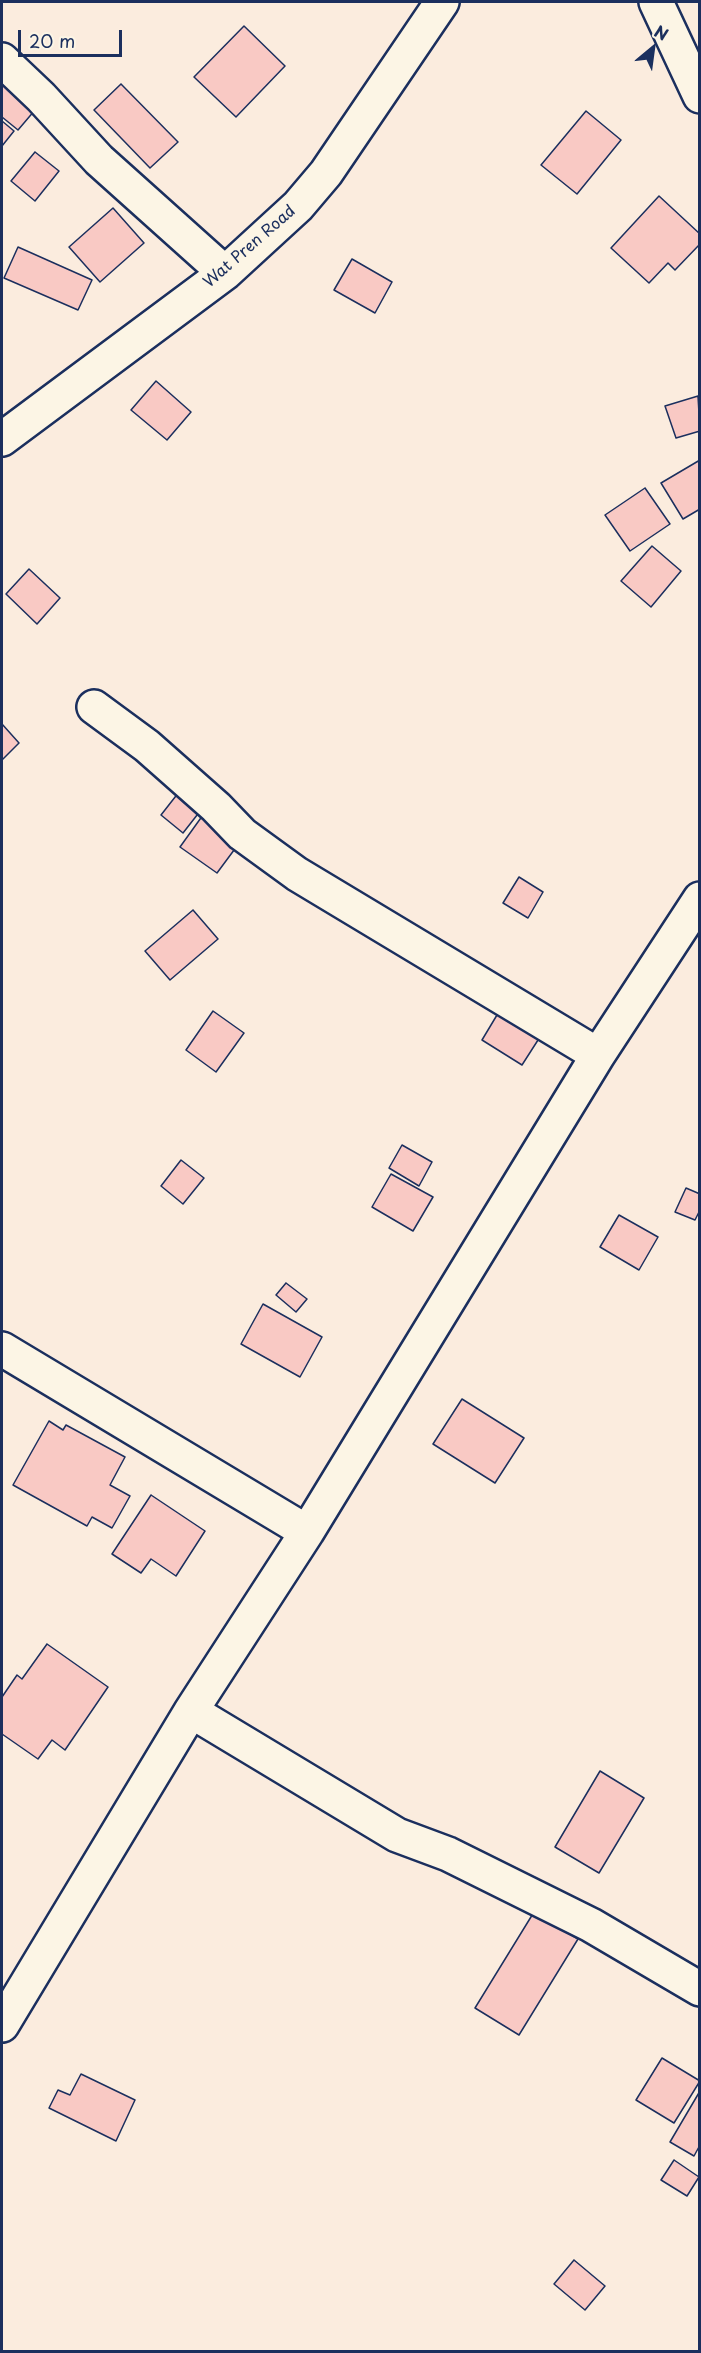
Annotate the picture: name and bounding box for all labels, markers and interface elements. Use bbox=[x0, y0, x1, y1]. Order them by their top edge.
scale bar bbox=[21, 18, 124, 56]
north arrow bbox=[623, 18, 683, 78]
text: N bbox=[650, 19, 673, 46]
text: 20 m bbox=[29, 27, 75, 54]
street label: Wat Pren Road bbox=[200, 202, 300, 292]

